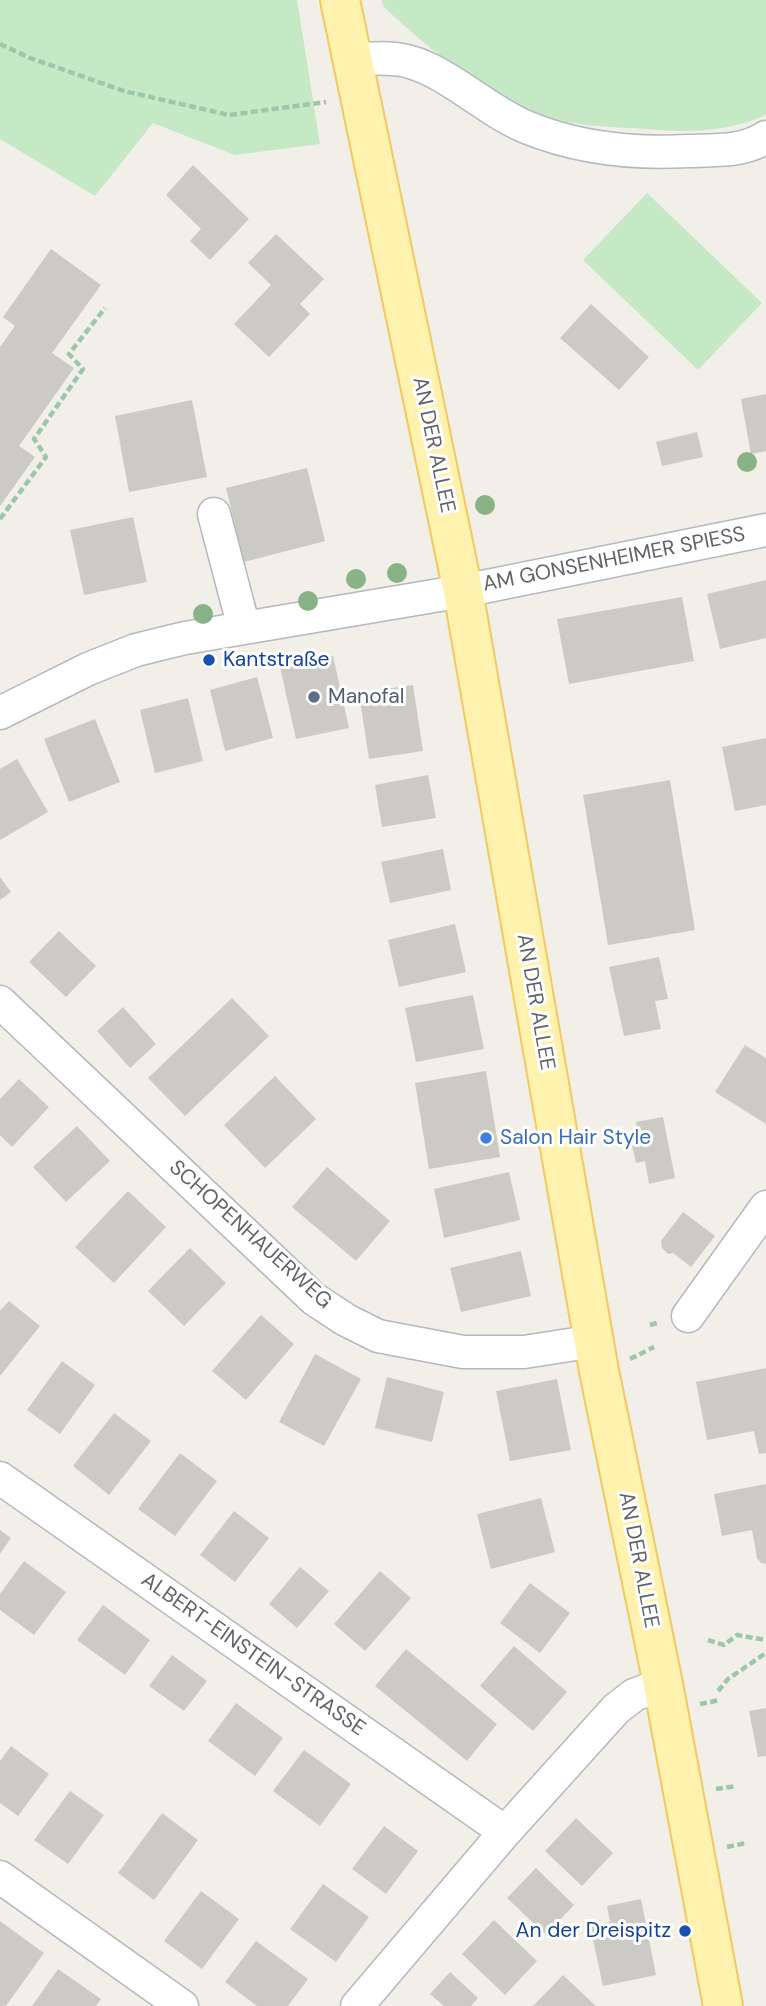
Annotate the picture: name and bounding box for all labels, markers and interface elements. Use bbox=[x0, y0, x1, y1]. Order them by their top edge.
street label: AN DER ALLEE bbox=[406, 375, 460, 515]
street label: AM GONSENHEIMER SPIESS bbox=[481, 522, 747, 598]
place label: Kantstraße bbox=[223, 647, 330, 673]
marker: Kantstraße bbox=[201, 652, 217, 668]
place label: Manofal bbox=[328, 684, 404, 710]
marker: Manofal bbox=[306, 689, 322, 705]
street label: AN DER ALLEE bbox=[511, 932, 559, 1072]
place label: Salon Hair Style bbox=[500, 1125, 651, 1151]
marker: Salon Hair Style bbox=[478, 1130, 494, 1146]
street label: SCHOPENHAUERWEG bbox=[164, 1155, 336, 1315]
street label: AN DER ALLEE bbox=[612, 1490, 664, 1630]
street label: ALBERT-EINSTEIN-STRASSE bbox=[136, 1568, 370, 1742]
place label: An der Dreispitz bbox=[516, 1918, 671, 1944]
marker: An der Dreispitz bbox=[677, 1923, 693, 1939]

